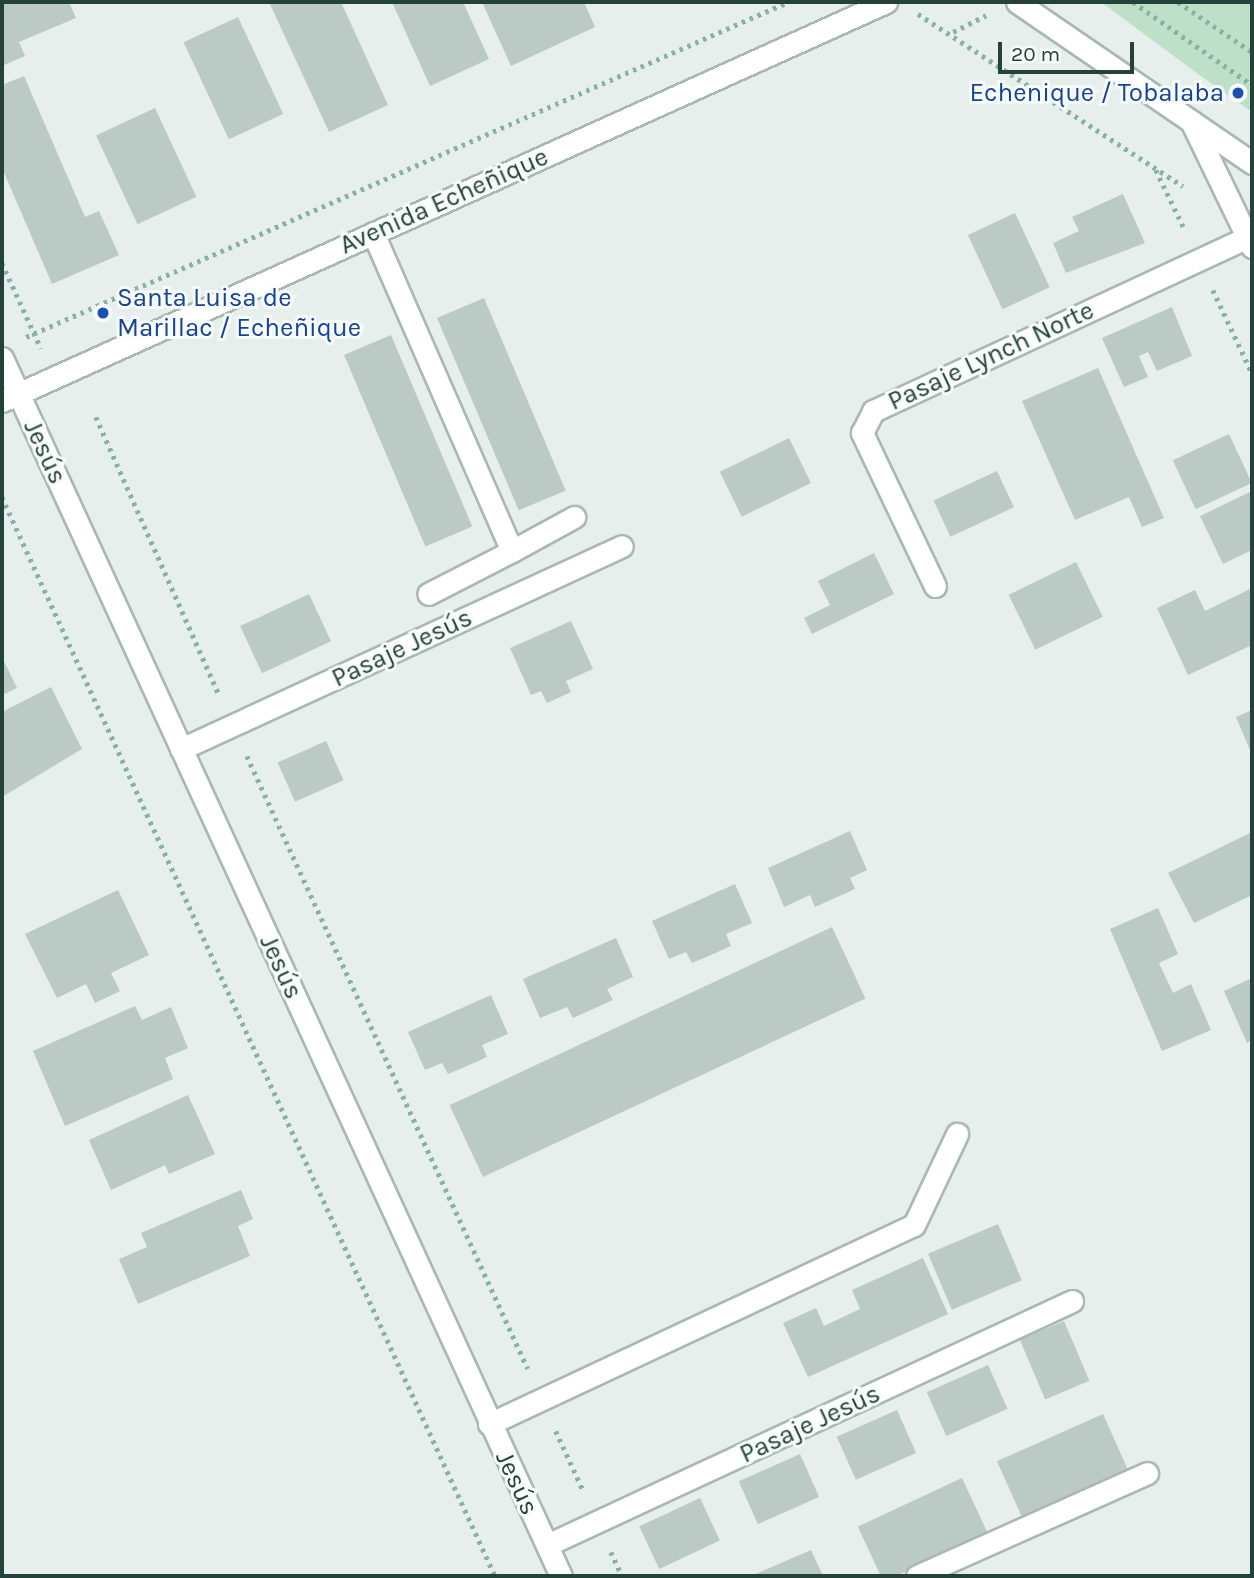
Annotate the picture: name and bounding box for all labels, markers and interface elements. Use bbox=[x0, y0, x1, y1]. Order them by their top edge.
scale bar bbox=[1002, 28, 1138, 72]
text: 20 m bbox=[1011, 42, 1060, 66]
place label: Echenique / Tobalaba bbox=[969, 77, 1224, 109]
marker: Echenique / Tobalaba bbox=[1230, 85, 1246, 101]
street label: Avenida Echeñique bbox=[335, 141, 553, 261]
place label: Santa Luisa de Marillac / Echeñique bbox=[117, 282, 361, 344]
street label: Pasaje Lynch Norte bbox=[883, 295, 1099, 417]
marker: Santa Luisa de Marillac / Echeñique bbox=[95, 305, 111, 321]
street label: Jesús bbox=[17, 415, 73, 489]
street label: Pasaje Jesús bbox=[327, 602, 477, 694]
street label: Jesús bbox=[253, 930, 309, 1004]
street label: Pasaje Jesús bbox=[735, 1378, 885, 1470]
street label: Jesús bbox=[489, 1446, 545, 1520]

